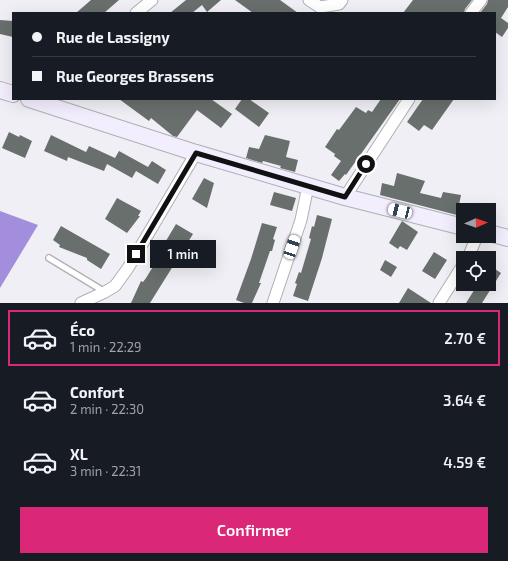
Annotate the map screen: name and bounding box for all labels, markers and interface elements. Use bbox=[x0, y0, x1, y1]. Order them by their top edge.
text: Rue de Lassigny bbox=[56, 28, 170, 46]
text: Rue Georges Brassens bbox=[56, 67, 214, 85]
route start bbox=[357, 155, 375, 173]
car bbox=[387, 202, 413, 220]
north arrow bbox=[456, 203, 496, 243]
map controls bbox=[456, 203, 496, 291]
car bbox=[283, 234, 301, 260]
callout: 1 min bbox=[150, 240, 216, 268]
route end bbox=[127, 245, 145, 263]
text: 1 min bbox=[168, 246, 198, 262]
button: locate bbox=[456, 251, 496, 291]
icon: car bbox=[22, 320, 58, 356]
text: Éco bbox=[70, 321, 95, 339]
text: 2.70 € bbox=[444, 329, 486, 347]
text: 1 min · 22:29 bbox=[70, 339, 142, 355]
icon: car bbox=[22, 382, 58, 418]
text: Confort bbox=[70, 383, 124, 401]
text: 3.64 € bbox=[443, 391, 486, 409]
text: 2 min · 22:30 bbox=[70, 401, 144, 417]
icon: car bbox=[22, 444, 58, 480]
text: XL bbox=[70, 445, 88, 463]
text: 4.59 € bbox=[443, 453, 486, 471]
text: 3 min · 22:31 bbox=[70, 463, 141, 479]
button: Confirmer bbox=[20, 507, 488, 553]

